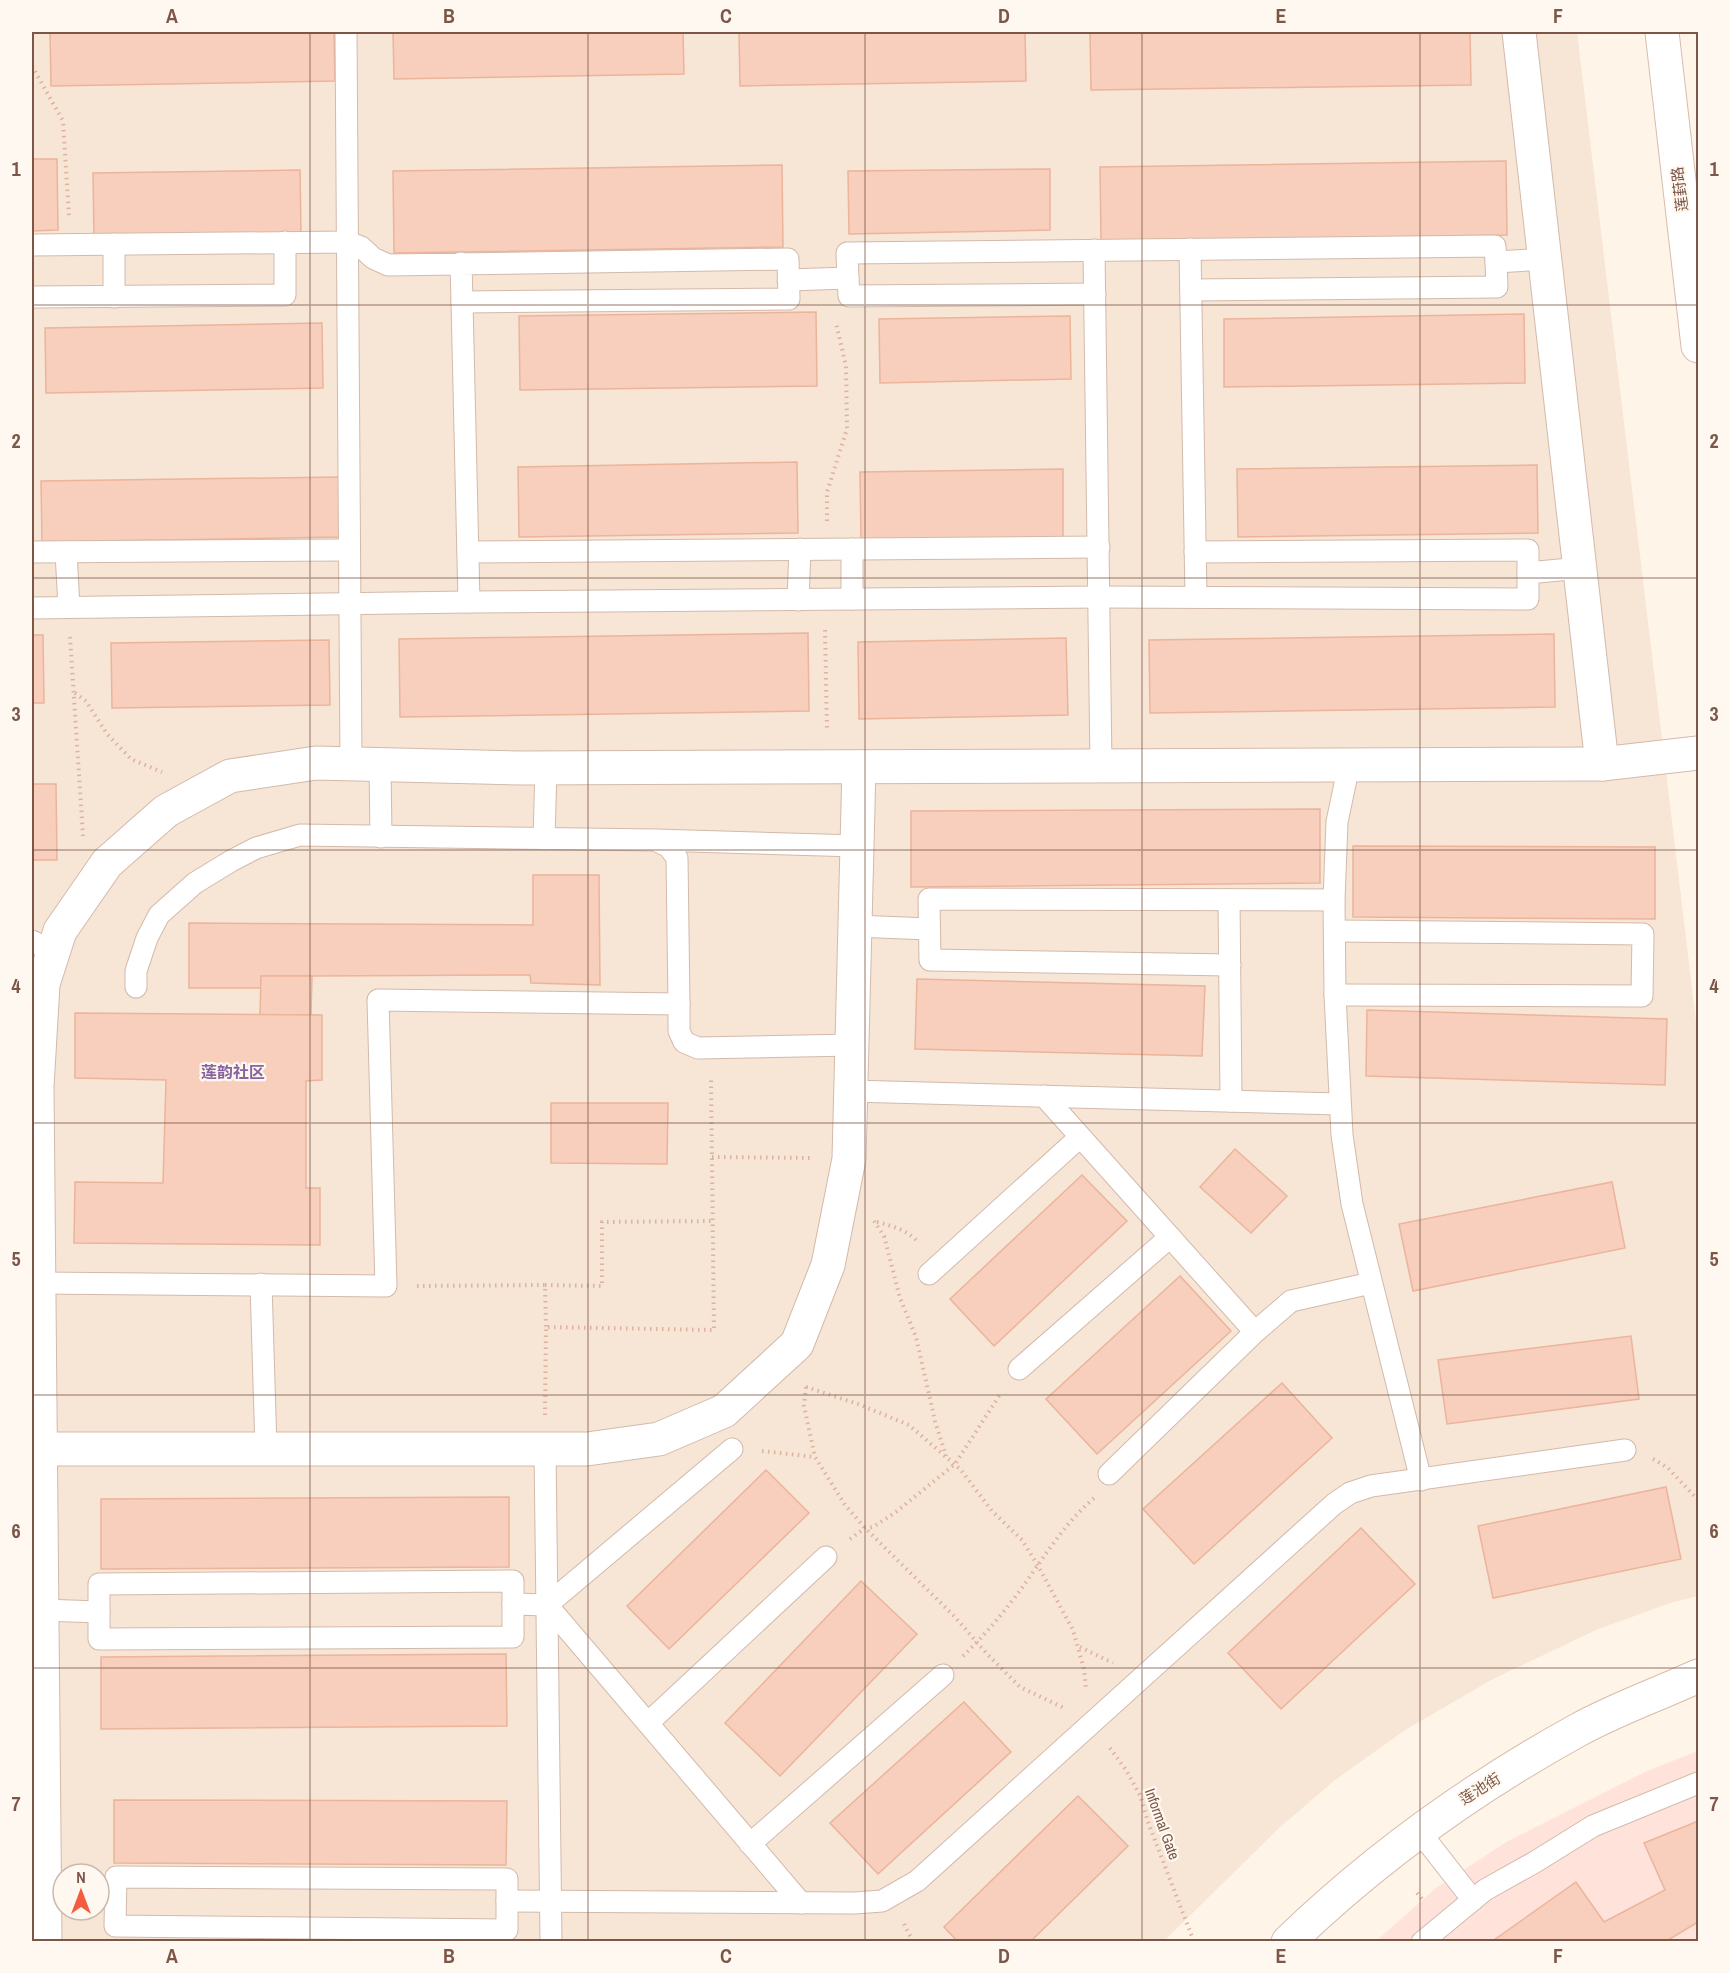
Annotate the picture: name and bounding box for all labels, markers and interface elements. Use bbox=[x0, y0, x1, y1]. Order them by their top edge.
text: A bbox=[166, 2, 178, 29]
text: B bbox=[443, 2, 455, 29]
text: C bbox=[720, 2, 732, 29]
text: D bbox=[998, 2, 1010, 29]
text: E bbox=[1276, 2, 1287, 29]
text: F bbox=[1553, 2, 1563, 29]
text: 1 bbox=[11, 155, 21, 182]
text: 1 bbox=[1709, 155, 1719, 182]
street label: 莲葑路 bbox=[1666, 165, 1693, 213]
text: 2 bbox=[11, 427, 21, 454]
text: 2 bbox=[1709, 427, 1719, 454]
text: 3 bbox=[11, 700, 21, 727]
text: 3 bbox=[1709, 700, 1719, 727]
text: 4 bbox=[11, 972, 21, 999]
text: 4 bbox=[1709, 972, 1719, 999]
district label: 莲韵社区 bbox=[201, 1061, 265, 1083]
text: 5 bbox=[11, 1245, 21, 1272]
text: 5 bbox=[1709, 1245, 1719, 1272]
text: 6 bbox=[11, 1517, 21, 1544]
text: 6 bbox=[1709, 1517, 1719, 1544]
street label: 莲池街 bbox=[1455, 1768, 1504, 1809]
street label: Informal Gate bbox=[1140, 1785, 1185, 1863]
text: 7 bbox=[11, 1790, 21, 1817]
text: 7 bbox=[1709, 1790, 1719, 1817]
north arrow bbox=[51, 1862, 111, 1922]
text: N bbox=[76, 1866, 86, 1888]
text: A bbox=[166, 1942, 178, 1969]
text: B bbox=[443, 1942, 455, 1969]
text: C bbox=[720, 1942, 732, 1969]
text: D bbox=[998, 1942, 1010, 1969]
text: E bbox=[1276, 1942, 1287, 1969]
text: F bbox=[1553, 1942, 1563, 1969]

